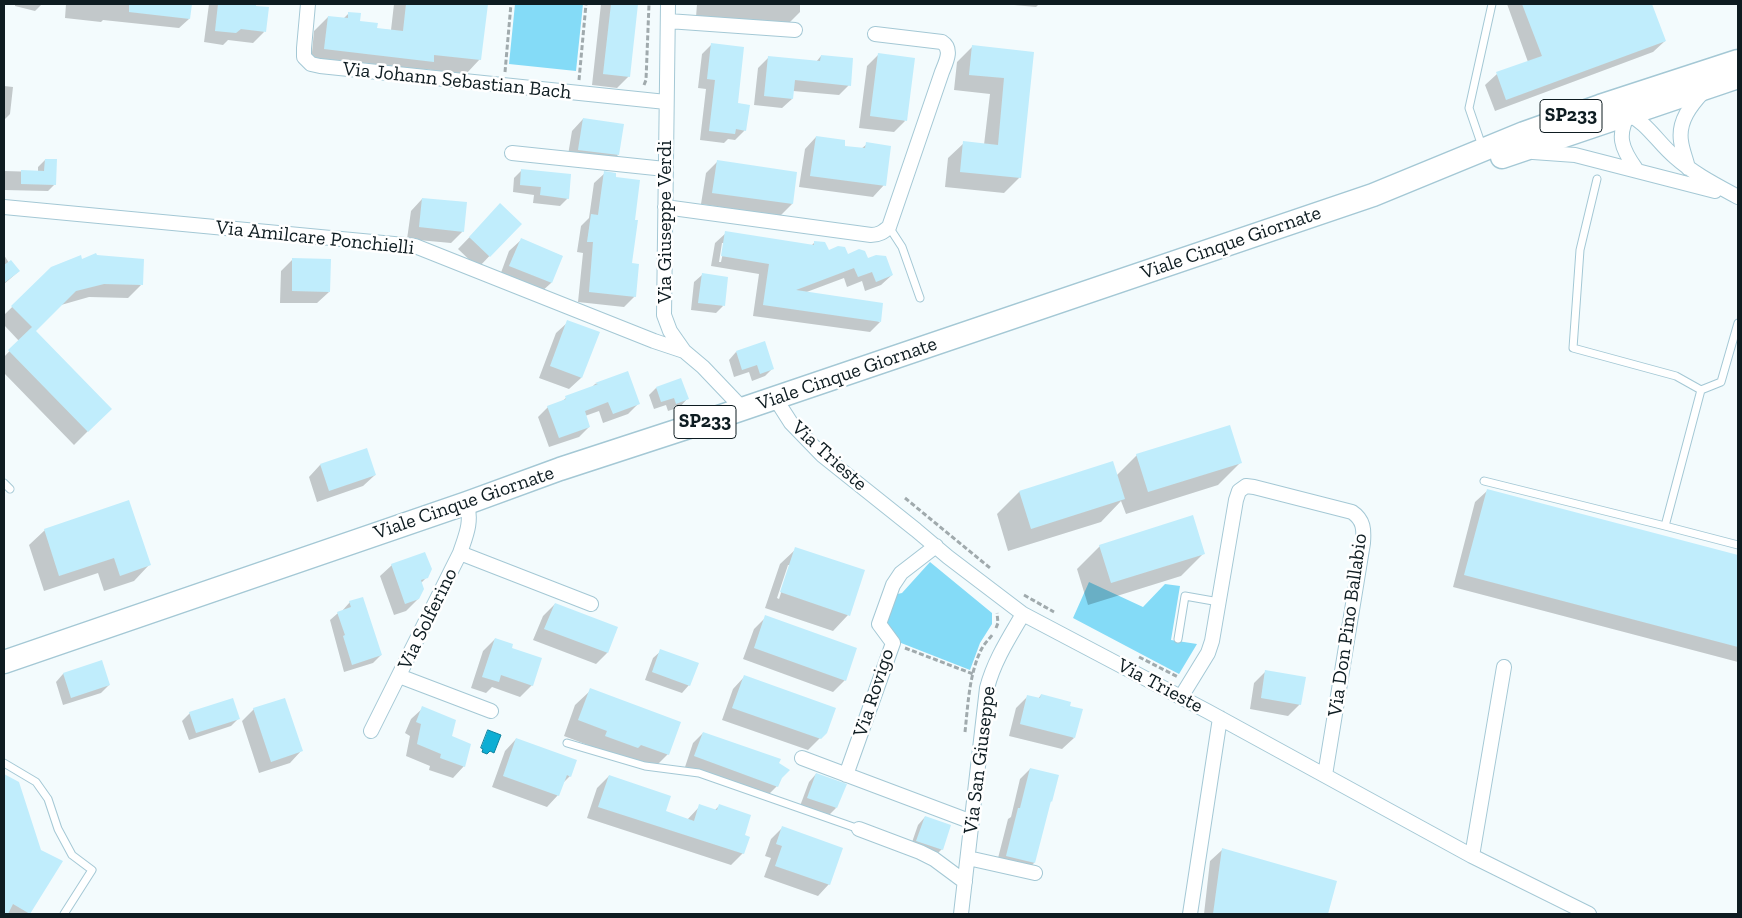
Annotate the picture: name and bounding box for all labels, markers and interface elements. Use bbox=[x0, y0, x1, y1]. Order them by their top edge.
street label: Via Johann Sebastian Bach bbox=[342, 57, 572, 105]
road number: SP233 bbox=[1540, 100, 1602, 132]
street label: Via Giuseppe Verdi bbox=[653, 140, 677, 304]
street label: Viale Cinque Giornate bbox=[1138, 201, 1324, 285]
street label: Via Amilcare Ponchielli bbox=[215, 216, 415, 260]
street label: Viale Cinque Giornate bbox=[754, 332, 940, 416]
road number: SP233 bbox=[674, 406, 736, 438]
street label: Via Trieste bbox=[786, 416, 872, 496]
street label: Viale Cinque Giornate bbox=[371, 461, 557, 545]
street label: Via Don Pino Ballabio bbox=[1323, 532, 1373, 718]
street label: Via Solferino bbox=[393, 564, 463, 674]
street label: Via Rovigo bbox=[848, 646, 900, 740]
street label: Via Trieste bbox=[1113, 653, 1207, 719]
street label: Via San Giuseppe bbox=[959, 685, 1001, 835]

